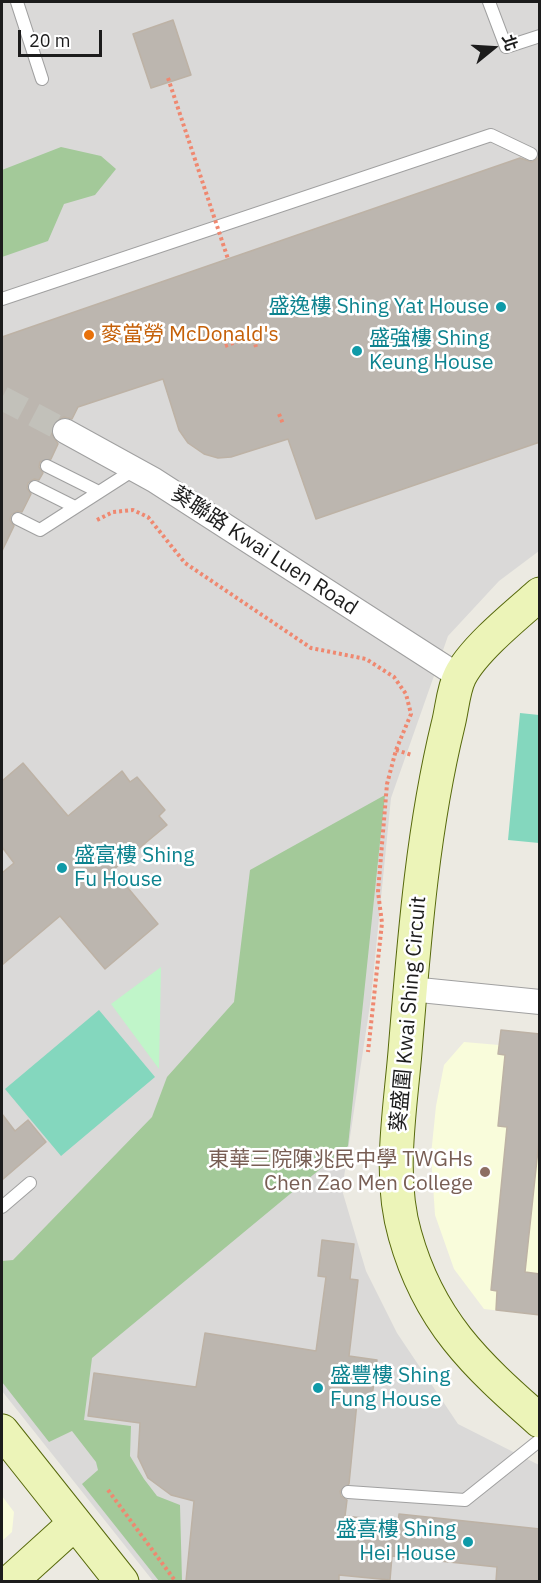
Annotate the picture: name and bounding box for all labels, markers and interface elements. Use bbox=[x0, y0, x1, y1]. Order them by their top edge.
scale bar bbox=[21, 18, 105, 56]
north arrow bbox=[463, 18, 523, 78]
text: 20 m bbox=[29, 29, 71, 52]
text: 北 bbox=[498, 32, 522, 53]
place label: 盛逸樓 Shing Yat House bbox=[268, 294, 489, 320]
marker: 盛逸樓 Shing Yat House bbox=[494, 300, 508, 314]
place label: 麥當勞 McDonald's bbox=[101, 322, 279, 348]
place label: 盛強樓 Shing Keung House bbox=[369, 326, 494, 376]
marker: 麥當勞 McDonald's bbox=[82, 328, 96, 342]
marker: 盛強樓 Shing Keung House bbox=[350, 344, 364, 358]
street label: 葵聯路 Kwai Luen Road bbox=[166, 481, 362, 621]
place label: 盛富樓 Shing Fu House bbox=[74, 843, 194, 893]
marker: 盛富樓 Shing Fu House bbox=[55, 861, 69, 875]
street label: 葵盛圍 Kwai Shing Circuit bbox=[386, 895, 432, 1133]
place label: 東華三院陳兆民中學 TWGHs Chen Zao Men College bbox=[208, 1147, 473, 1197]
marker: 東華三院陳兆民中學 TWGHs Chen Zao Men College bbox=[478, 1165, 492, 1179]
place label: 盛豐樓 Shing Fung House bbox=[330, 1363, 450, 1413]
marker: 盛豐樓 Shing Fung House bbox=[311, 1381, 325, 1395]
place label: 盛喜樓 Shing Hei House bbox=[336, 1517, 456, 1567]
marker: 盛喜樓 Shing Hei House bbox=[461, 1535, 475, 1549]

